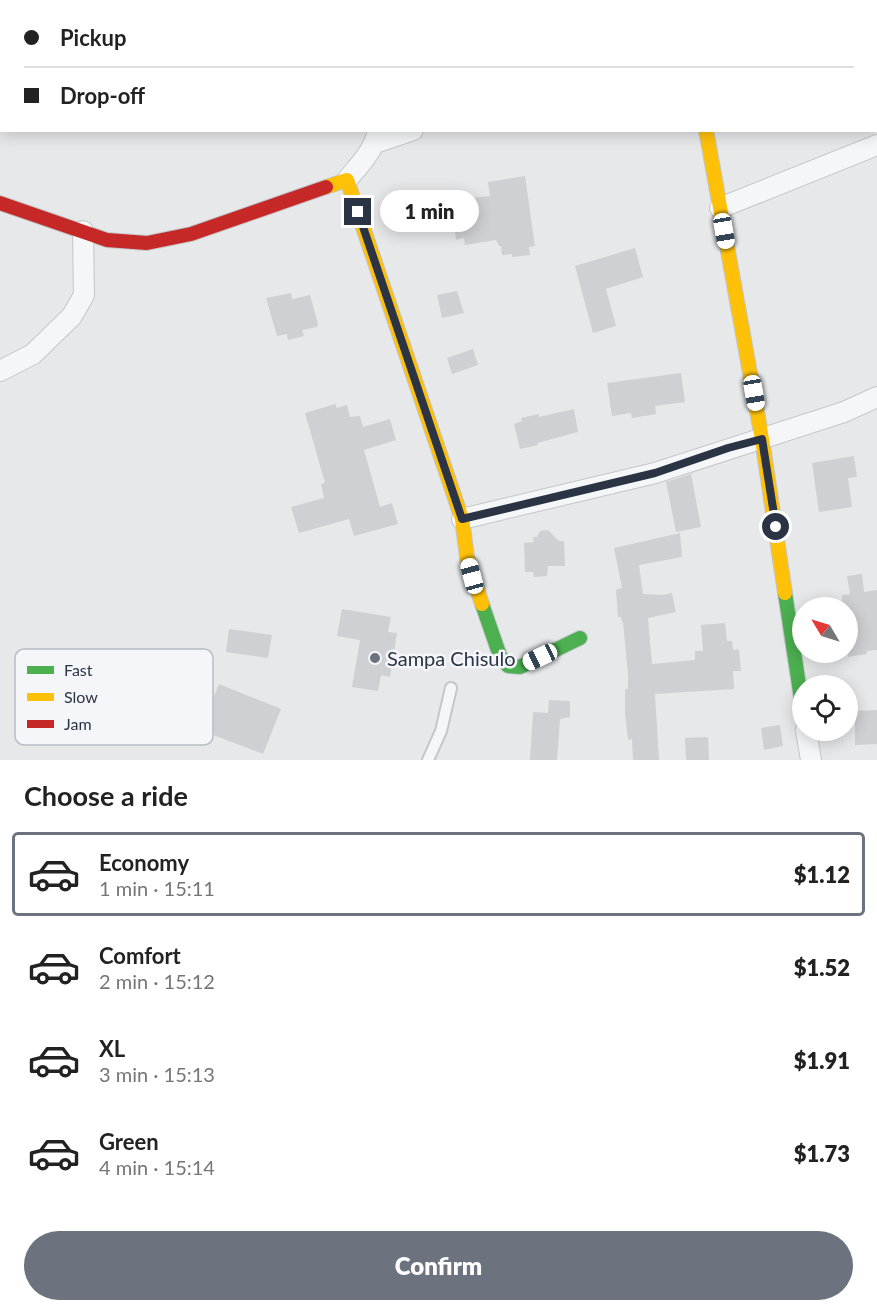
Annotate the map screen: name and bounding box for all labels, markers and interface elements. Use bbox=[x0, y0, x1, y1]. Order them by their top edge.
text: Pickup bbox=[60, 24, 126, 51]
text: Drop-off bbox=[60, 82, 145, 109]
callout: 1 min bbox=[379, 191, 478, 233]
route end bbox=[344, 198, 371, 225]
text: 1 min bbox=[405, 199, 454, 223]
car bbox=[712, 212, 736, 250]
car bbox=[742, 374, 766, 412]
route start bbox=[762, 513, 789, 540]
car bbox=[459, 556, 485, 596]
north arrow bbox=[792, 597, 858, 663]
map controls bbox=[792, 597, 858, 741]
car bbox=[520, 641, 560, 673]
place label: Sampa Chisulo bbox=[387, 646, 516, 670]
legend bbox=[15, 649, 213, 745]
marker: Sampa Chisulo bbox=[368, 651, 382, 665]
text: Fast bbox=[64, 660, 93, 679]
button: locate bbox=[792, 675, 858, 741]
text: Slow bbox=[64, 687, 98, 706]
text: Jam bbox=[64, 714, 92, 733]
text: Choose a ride bbox=[24, 779, 188, 812]
icon: car bbox=[27, 847, 81, 901]
text: Economy bbox=[99, 849, 189, 876]
text: $1.12 bbox=[794, 861, 850, 888]
text: 1 min · 15:11 bbox=[99, 876, 215, 900]
icon: car bbox=[27, 940, 81, 994]
text: Comfort bbox=[99, 942, 181, 969]
text: $1.52 bbox=[794, 954, 850, 981]
text: 2 min · 15:12 bbox=[99, 969, 215, 993]
icon: car bbox=[27, 1033, 81, 1087]
text: XL bbox=[99, 1035, 125, 1062]
text: $1.91 bbox=[794, 1047, 850, 1074]
text: 3 min · 15:13 bbox=[99, 1062, 215, 1086]
icon: car bbox=[27, 1126, 81, 1180]
text: Green bbox=[99, 1128, 159, 1155]
text: $1.73 bbox=[794, 1140, 850, 1167]
text: 4 min · 15:14 bbox=[99, 1155, 215, 1179]
button: Confirm bbox=[24, 1231, 853, 1300]

